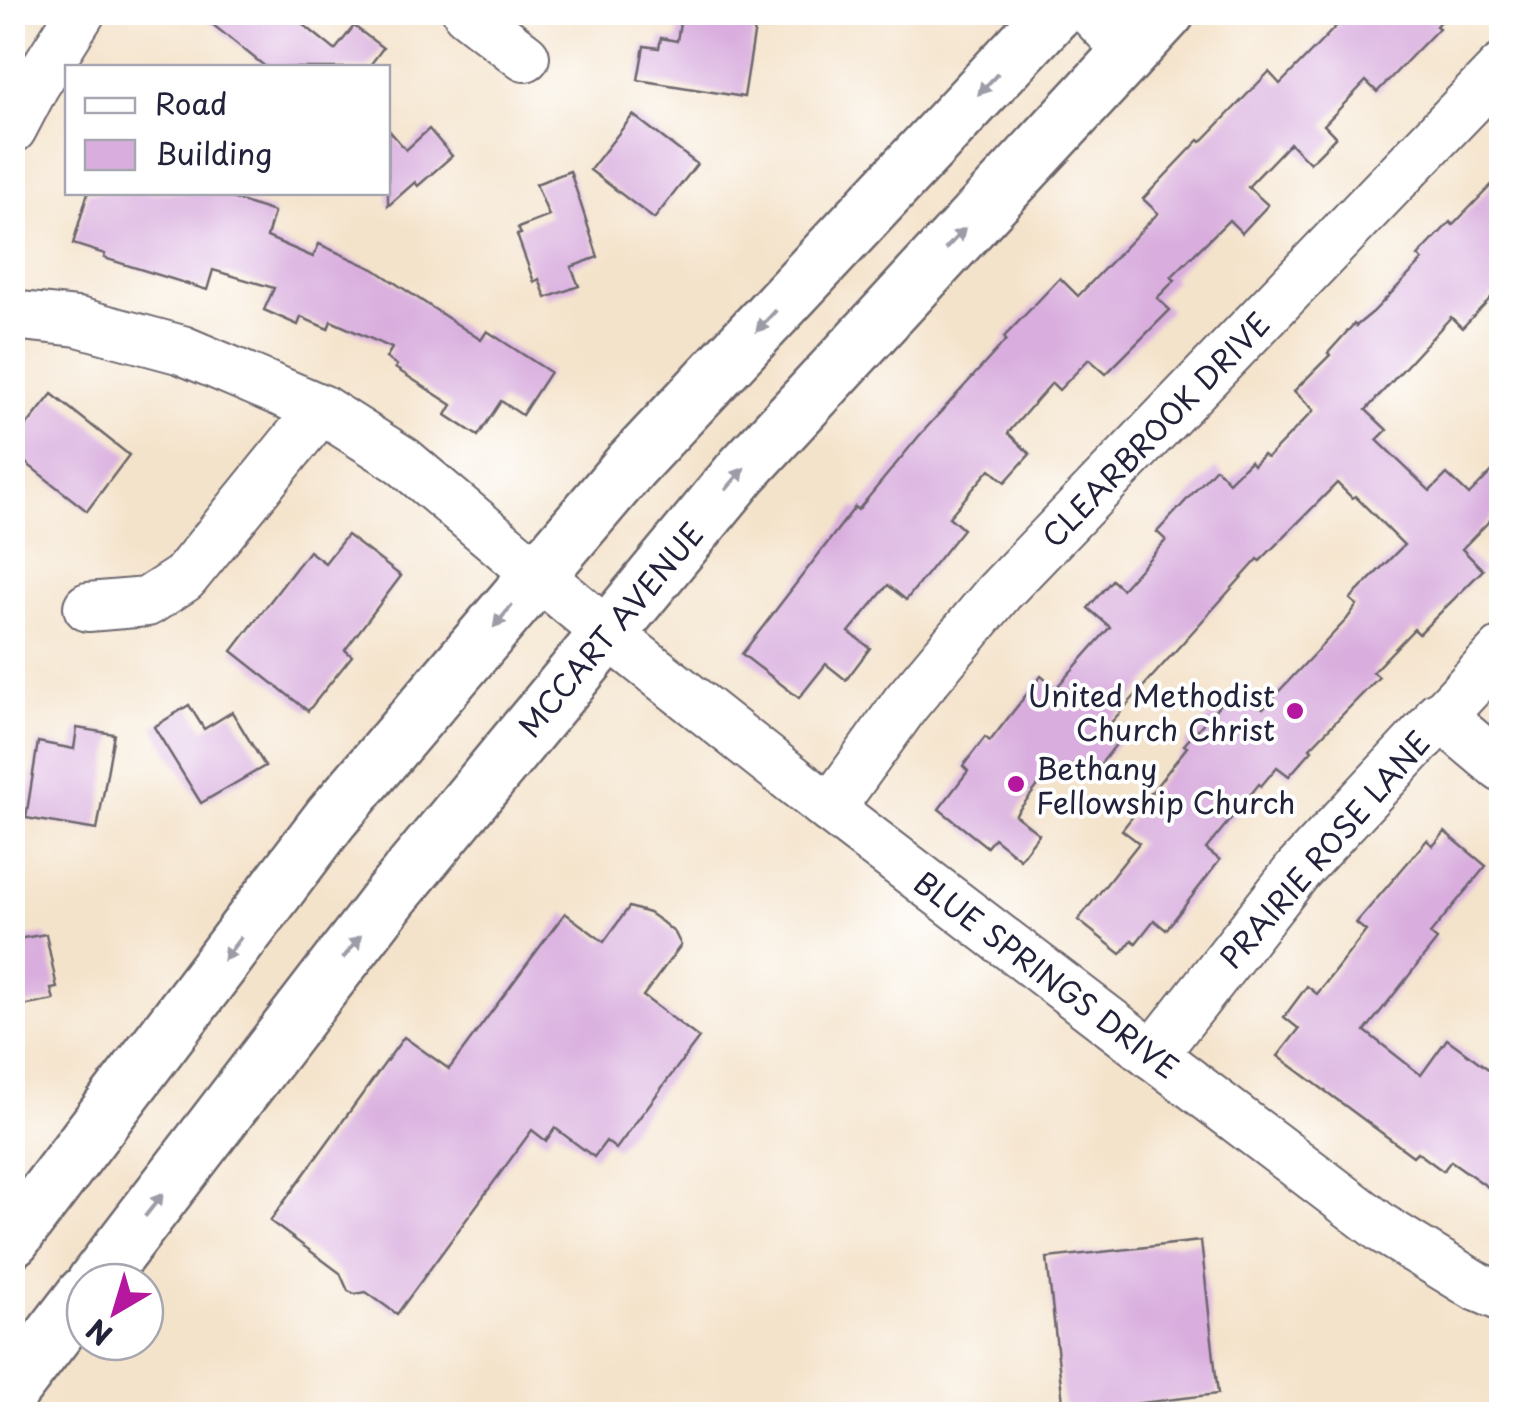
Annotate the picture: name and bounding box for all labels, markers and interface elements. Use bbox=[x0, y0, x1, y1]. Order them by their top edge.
legend bbox=[65, 65, 390, 195]
one-way arrow bbox=[977, 72, 1000, 96]
text: Road bbox=[155, 80, 228, 125]
text: Building bbox=[155, 130, 272, 175]
one-way arrow bbox=[943, 228, 966, 252]
street label: CLEARBROOK DRIVE bbox=[1031, 301, 1279, 557]
one-way arrow bbox=[755, 309, 778, 333]
one-way arrow bbox=[724, 466, 745, 491]
street label: MCCART AVENUE bbox=[507, 512, 713, 746]
one-way arrow bbox=[493, 603, 515, 628]
place label: United Methodist Church Christ bbox=[1028, 672, 1275, 751]
marker: United Methodist Church Christ bbox=[1284, 700, 1306, 722]
street label: PRAIRIE ROSE LANE bbox=[1208, 721, 1440, 977]
place label: Bethany Fellowship Church bbox=[1036, 745, 1296, 824]
marker: Bethany Fellowship Church bbox=[1005, 773, 1027, 795]
street label: BLUE SPRINGS DRIVE bbox=[905, 859, 1189, 1089]
one-way arrow bbox=[341, 934, 362, 960]
one-way arrow bbox=[223, 936, 243, 962]
one-way arrow bbox=[143, 1192, 164, 1218]
north arrow bbox=[65, 1262, 165, 1362]
text: N bbox=[77, 1309, 121, 1357]

